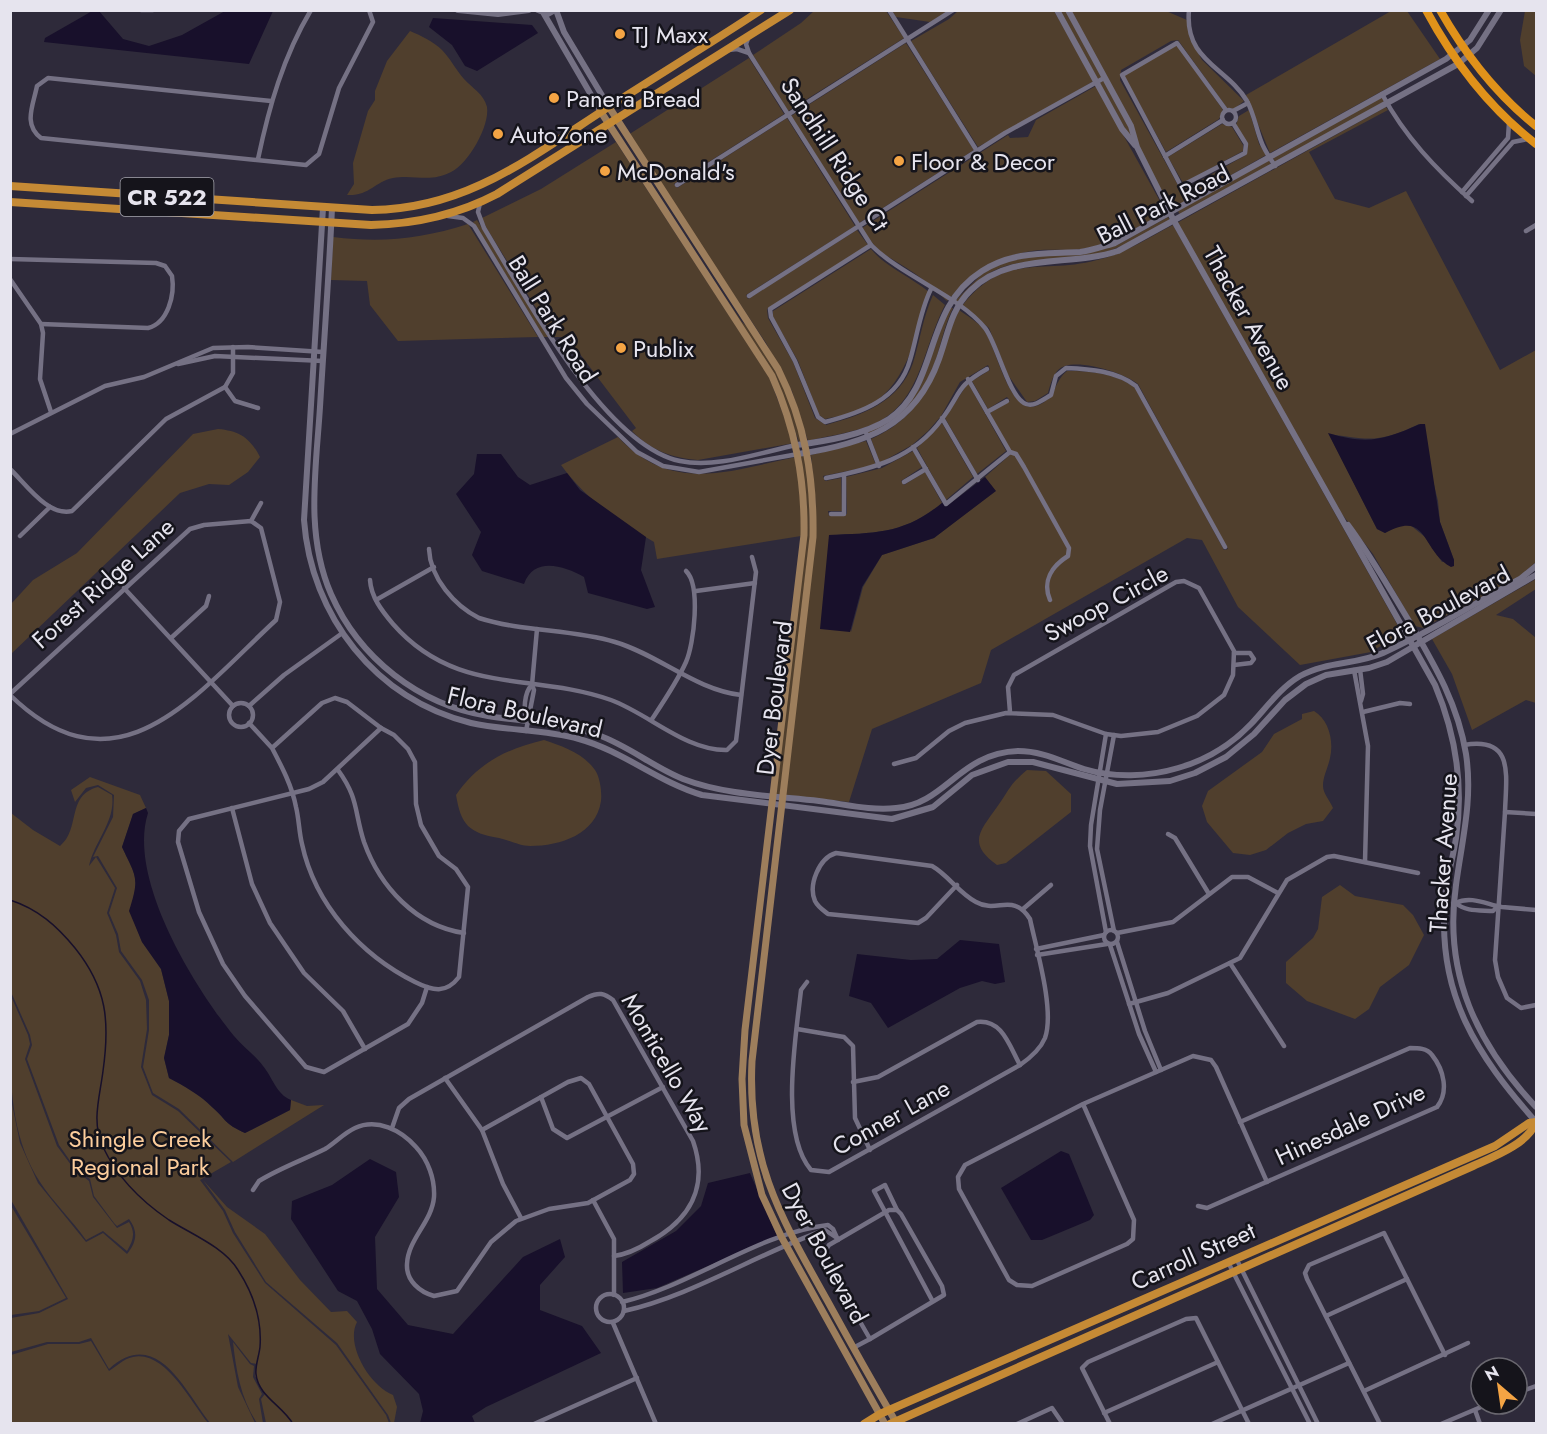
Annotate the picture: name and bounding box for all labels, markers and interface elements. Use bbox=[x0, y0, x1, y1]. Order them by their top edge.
place label: TJ Maxx bbox=[632, 17, 709, 52]
marker: TJ Maxx bbox=[613, 27, 627, 41]
street label: Sandhill Ridge Ct bbox=[772, 70, 898, 238]
place label: Panera Bread bbox=[566, 81, 701, 116]
marker: Panera Bread bbox=[547, 91, 561, 105]
place label: AutoZone bbox=[510, 117, 607, 152]
marker: AutoZone bbox=[491, 127, 505, 141]
place label: Floor & Decor bbox=[911, 144, 1056, 179]
place label: McDonald's bbox=[617, 154, 735, 189]
marker: Floor & Decor bbox=[892, 154, 906, 168]
street label: Ball Park Road bbox=[1090, 156, 1236, 252]
marker: McDonald's bbox=[598, 164, 612, 178]
road number: CR 522 bbox=[120, 178, 213, 216]
street label: Thacker Avenue bbox=[1195, 240, 1303, 396]
street label: Ball Park Road bbox=[500, 248, 606, 390]
place label: Publix bbox=[633, 331, 695, 366]
marker: Publix bbox=[614, 341, 628, 355]
street label: Forest Ridge Lane bbox=[24, 509, 182, 657]
street label: Swoop Circle bbox=[1038, 556, 1174, 650]
street label: Flora Boulevard bbox=[1360, 556, 1516, 662]
street label: Dyer Boulevard bbox=[747, 619, 801, 777]
street label: Flora Boulevard bbox=[444, 677, 606, 747]
street label: Thacker Avenue bbox=[1420, 772, 1466, 934]
street label: Monticello Way bbox=[613, 987, 721, 1140]
street label: Conner Lane bbox=[826, 1070, 956, 1164]
street label: Hinesdale Drive bbox=[1269, 1074, 1431, 1174]
park label: Shingle Creek Regional Park bbox=[69, 1121, 212, 1184]
street label: Dyer Boulevard bbox=[773, 1176, 877, 1330]
street label: Carroll Street bbox=[1125, 1213, 1261, 1299]
north arrow bbox=[1469, 1356, 1529, 1416]
text: N bbox=[1481, 1360, 1503, 1386]

